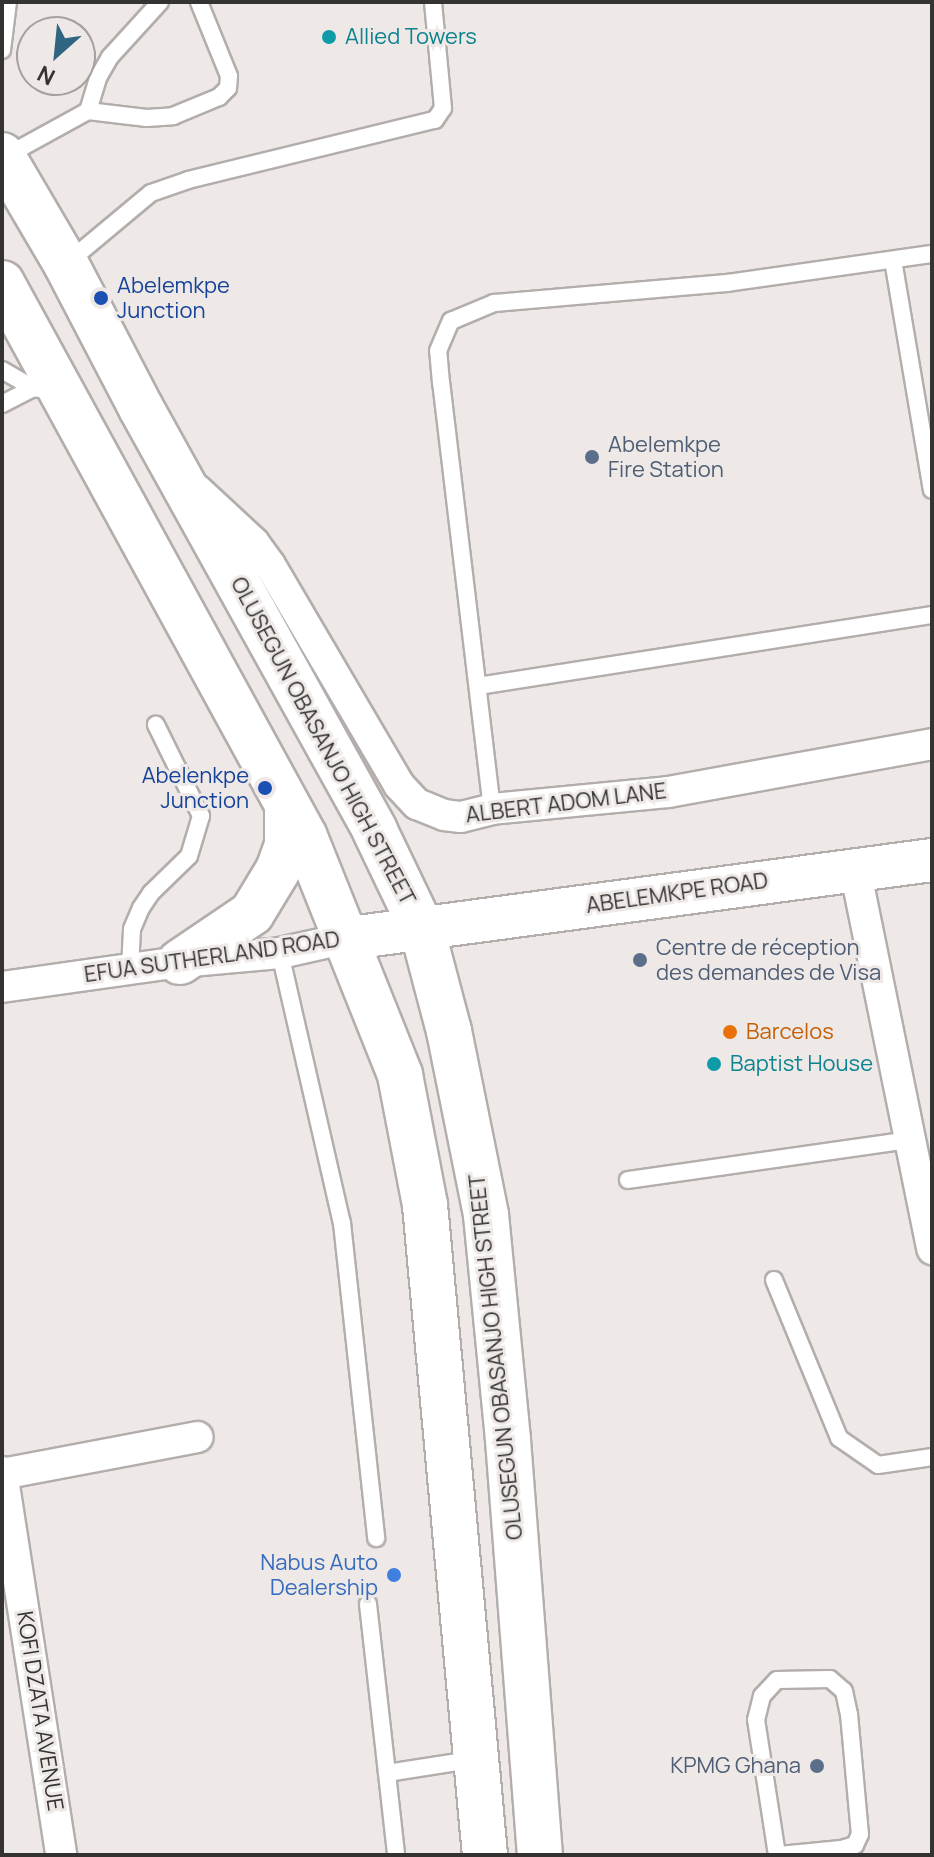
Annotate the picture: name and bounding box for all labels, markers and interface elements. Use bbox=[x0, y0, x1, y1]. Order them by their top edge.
north arrow bbox=[16, 16, 96, 96]
place label: Allied Towers bbox=[345, 24, 477, 50]
marker: Allied Towers bbox=[320, 28, 338, 46]
text: N bbox=[32, 59, 60, 93]
place label: Abelemkpe Junction bbox=[117, 272, 230, 324]
marker: Abelemkpe Junction bbox=[92, 289, 110, 307]
place label: Abelemkpe Fire Station bbox=[608, 431, 724, 482]
marker: Abelemkpe Fire Station bbox=[583, 448, 601, 466]
street label: OLUSEGUN OBASANJO HIGH STREET bbox=[225, 572, 421, 910]
place label: Abelenkpe Junction bbox=[142, 762, 249, 814]
street label: ALBERT ADOM LANE bbox=[464, 778, 668, 828]
marker: Abelenkpe Junction bbox=[256, 779, 274, 797]
street label: ABELEMKPE ROAD bbox=[584, 867, 770, 919]
street label: EFUA SUTHERLAND ROAD bbox=[83, 926, 341, 988]
place label: Centre de réception des demandes de Visa bbox=[656, 934, 881, 986]
marker: Centre de réception des demandes de Visa bbox=[631, 951, 649, 969]
place label: Barcelos bbox=[746, 1019, 834, 1045]
marker: Barcelos bbox=[721, 1023, 739, 1041]
place label: Baptist House bbox=[730, 1051, 873, 1077]
marker: Baptist House bbox=[705, 1055, 723, 1073]
street label: OLUSEGUN OBASANJO HIGH STREET bbox=[464, 1173, 528, 1541]
place label: Nabus Auto Dealership bbox=[260, 1549, 378, 1600]
marker: Nabus Auto Dealership bbox=[385, 1566, 403, 1584]
street label: KOFI DZATA AVENUE bbox=[11, 1609, 69, 1813]
place label: KPMG Ghana bbox=[670, 1753, 801, 1779]
marker: KPMG Ghana bbox=[808, 1757, 826, 1775]

